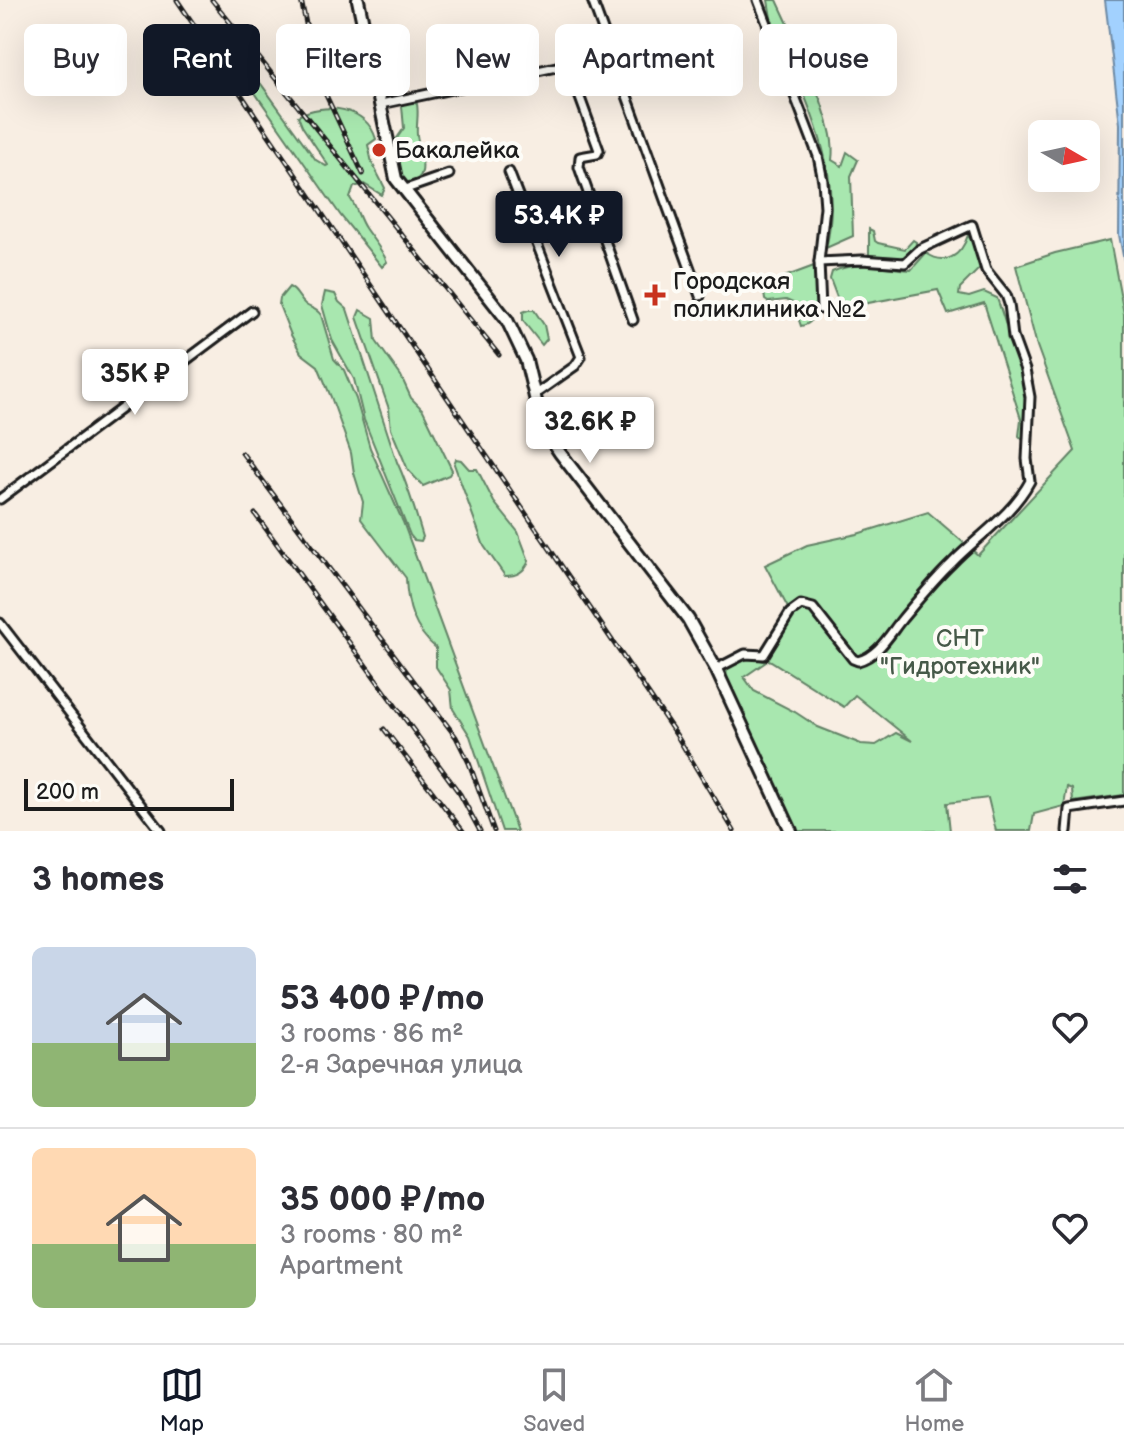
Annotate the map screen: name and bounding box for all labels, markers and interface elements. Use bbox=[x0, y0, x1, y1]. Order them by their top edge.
chip: Buy bbox=[24, 24, 127, 96]
chip: Rent bbox=[143, 24, 260, 96]
chip: Filters bbox=[276, 24, 410, 96]
chip: New bbox=[426, 24, 539, 96]
chip: Apartment bbox=[555, 24, 743, 96]
chip: House bbox=[759, 24, 897, 96]
north arrow bbox=[1028, 120, 1100, 192]
map controls bbox=[1028, 120, 1100, 192]
place label: Бакалейка bbox=[395, 136, 520, 165]
marker: Бакалейка bbox=[370, 141, 388, 159]
pin: 53.4K ₽ bbox=[485, 191, 633, 259]
text: 53.4K ₽ bbox=[513, 201, 605, 232]
place label: Городская поликлиника №2 bbox=[673, 267, 866, 324]
marker: Городская поликлиника №2 bbox=[644, 284, 666, 306]
pin: 35K ₽ bbox=[79, 349, 191, 417]
text: 35K ₽ bbox=[100, 359, 170, 390]
pin: 32.6K ₽ bbox=[516, 397, 664, 465]
text: 32.6K ₽ bbox=[544, 407, 636, 438]
park label: СНТ "Гидротехник" bbox=[880, 624, 1040, 681]
scale bar bbox=[24, 775, 234, 811]
text: 200 m bbox=[36, 779, 99, 806]
icon: filters bbox=[1048, 857, 1092, 901]
text: 3 homes bbox=[32, 859, 164, 900]
text: 53 400 ₽/mo bbox=[280, 978, 484, 1019]
icon: home bbox=[96, 979, 192, 1075]
icon: heart bbox=[1048, 1005, 1092, 1049]
text: 3 rooms · 86 m² bbox=[280, 1019, 464, 1050]
text: 2-я Заречная улица bbox=[280, 1050, 523, 1081]
text: 35 000 ₽/mo bbox=[280, 1179, 485, 1220]
icon: home bbox=[96, 1180, 192, 1276]
icon: heart bbox=[1048, 1206, 1092, 1250]
text: 3 rooms · 80 m² bbox=[280, 1220, 463, 1251]
text: Apartment bbox=[280, 1251, 403, 1282]
tab: Map bbox=[160, 1363, 204, 1438]
tab: Saved bbox=[523, 1363, 585, 1438]
tab: Home bbox=[904, 1363, 964, 1438]

